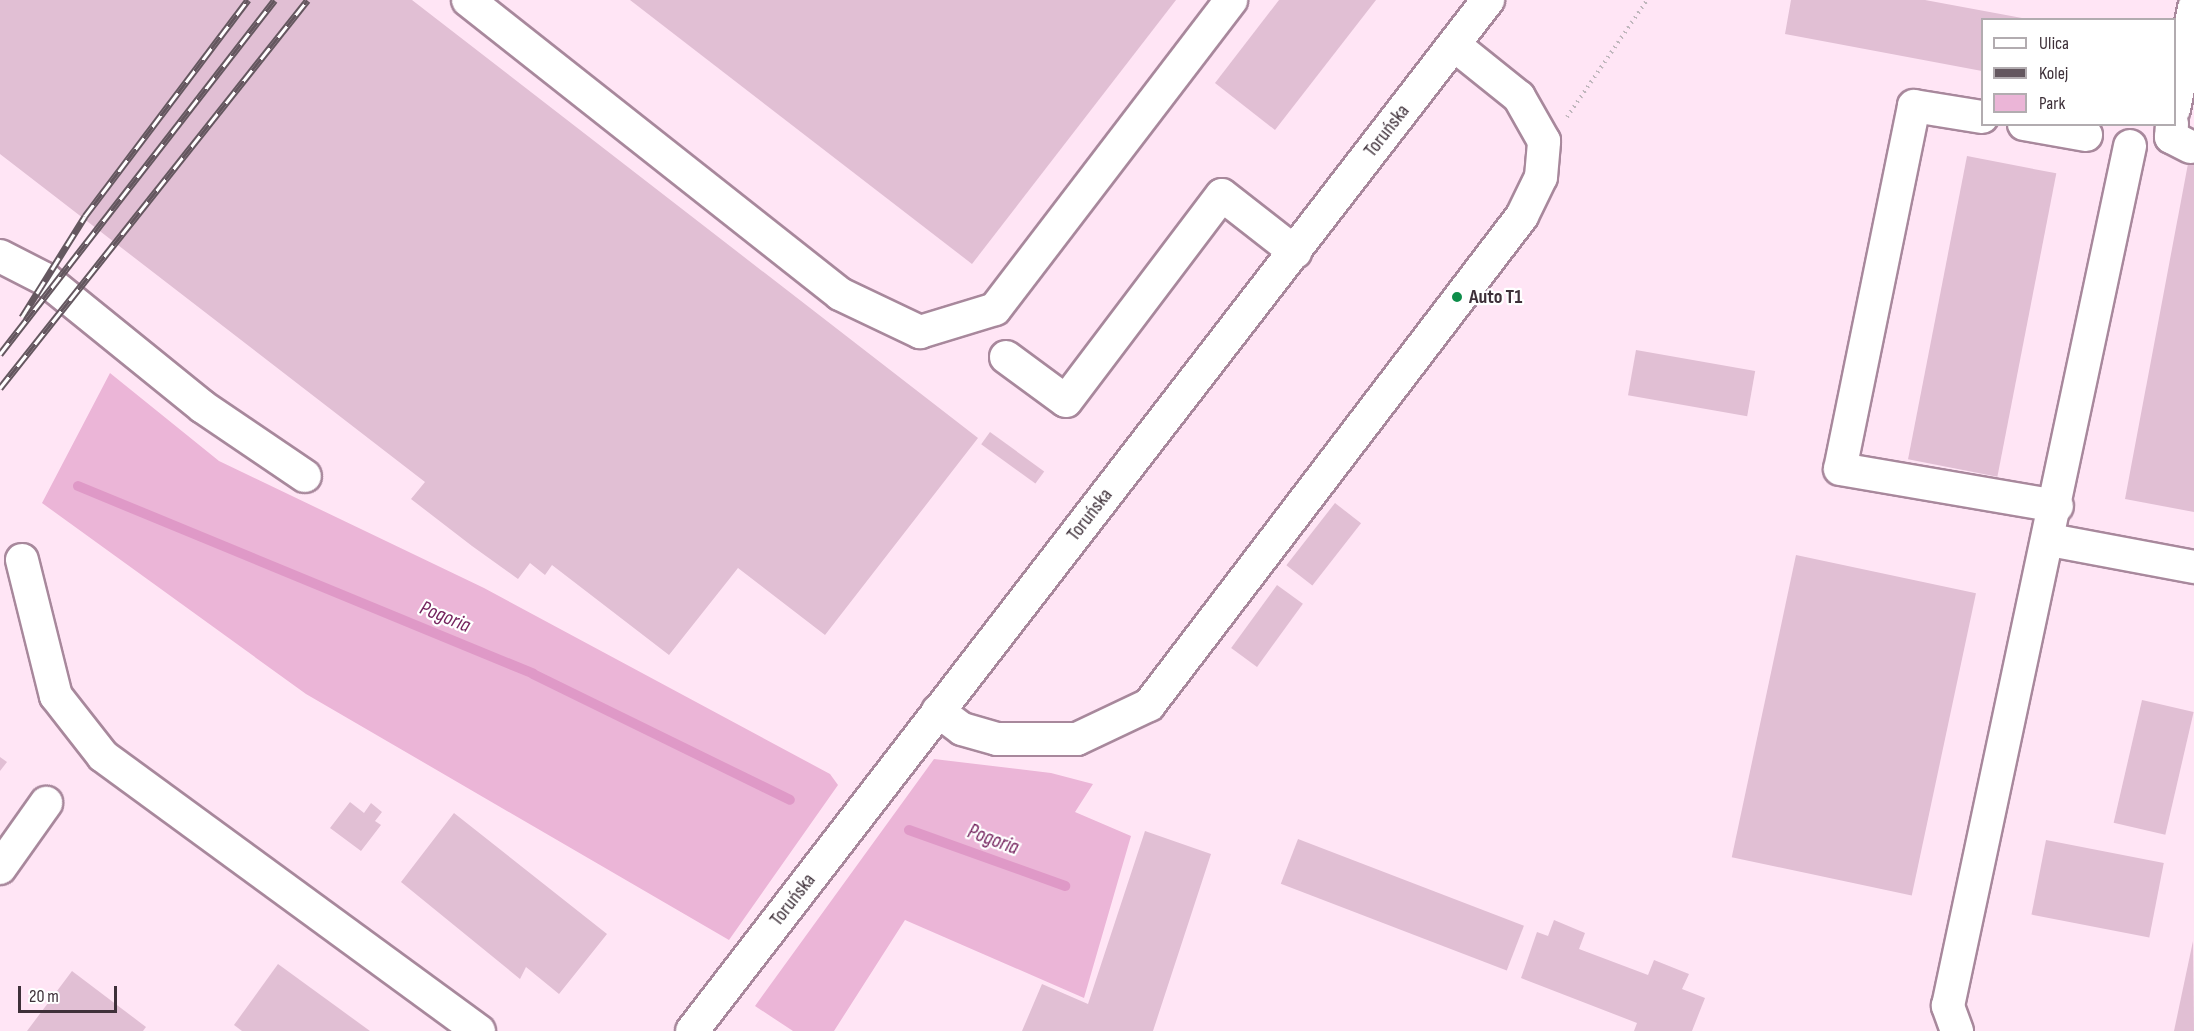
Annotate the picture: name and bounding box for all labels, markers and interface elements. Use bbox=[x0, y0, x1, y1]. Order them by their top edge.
legend bbox=[1981, 18, 2176, 126]
text: Ulica bbox=[2039, 33, 2069, 54]
text: Kolej bbox=[2039, 63, 2068, 84]
text: Park bbox=[2039, 93, 2065, 114]
street label: Toruńska bbox=[1359, 100, 1415, 162]
place label: Auto T1 bbox=[1469, 285, 1522, 309]
marker: Auto T1 bbox=[1450, 290, 1464, 304]
street label: Toruńska bbox=[1062, 484, 1118, 546]
water label: Pogoria bbox=[416, 595, 474, 639]
water label: Pogoria bbox=[964, 819, 1022, 861]
street label: Toruńska bbox=[765, 869, 821, 931]
scale bar bbox=[21, 974, 120, 1012]
text: 20 m bbox=[29, 986, 59, 1007]

